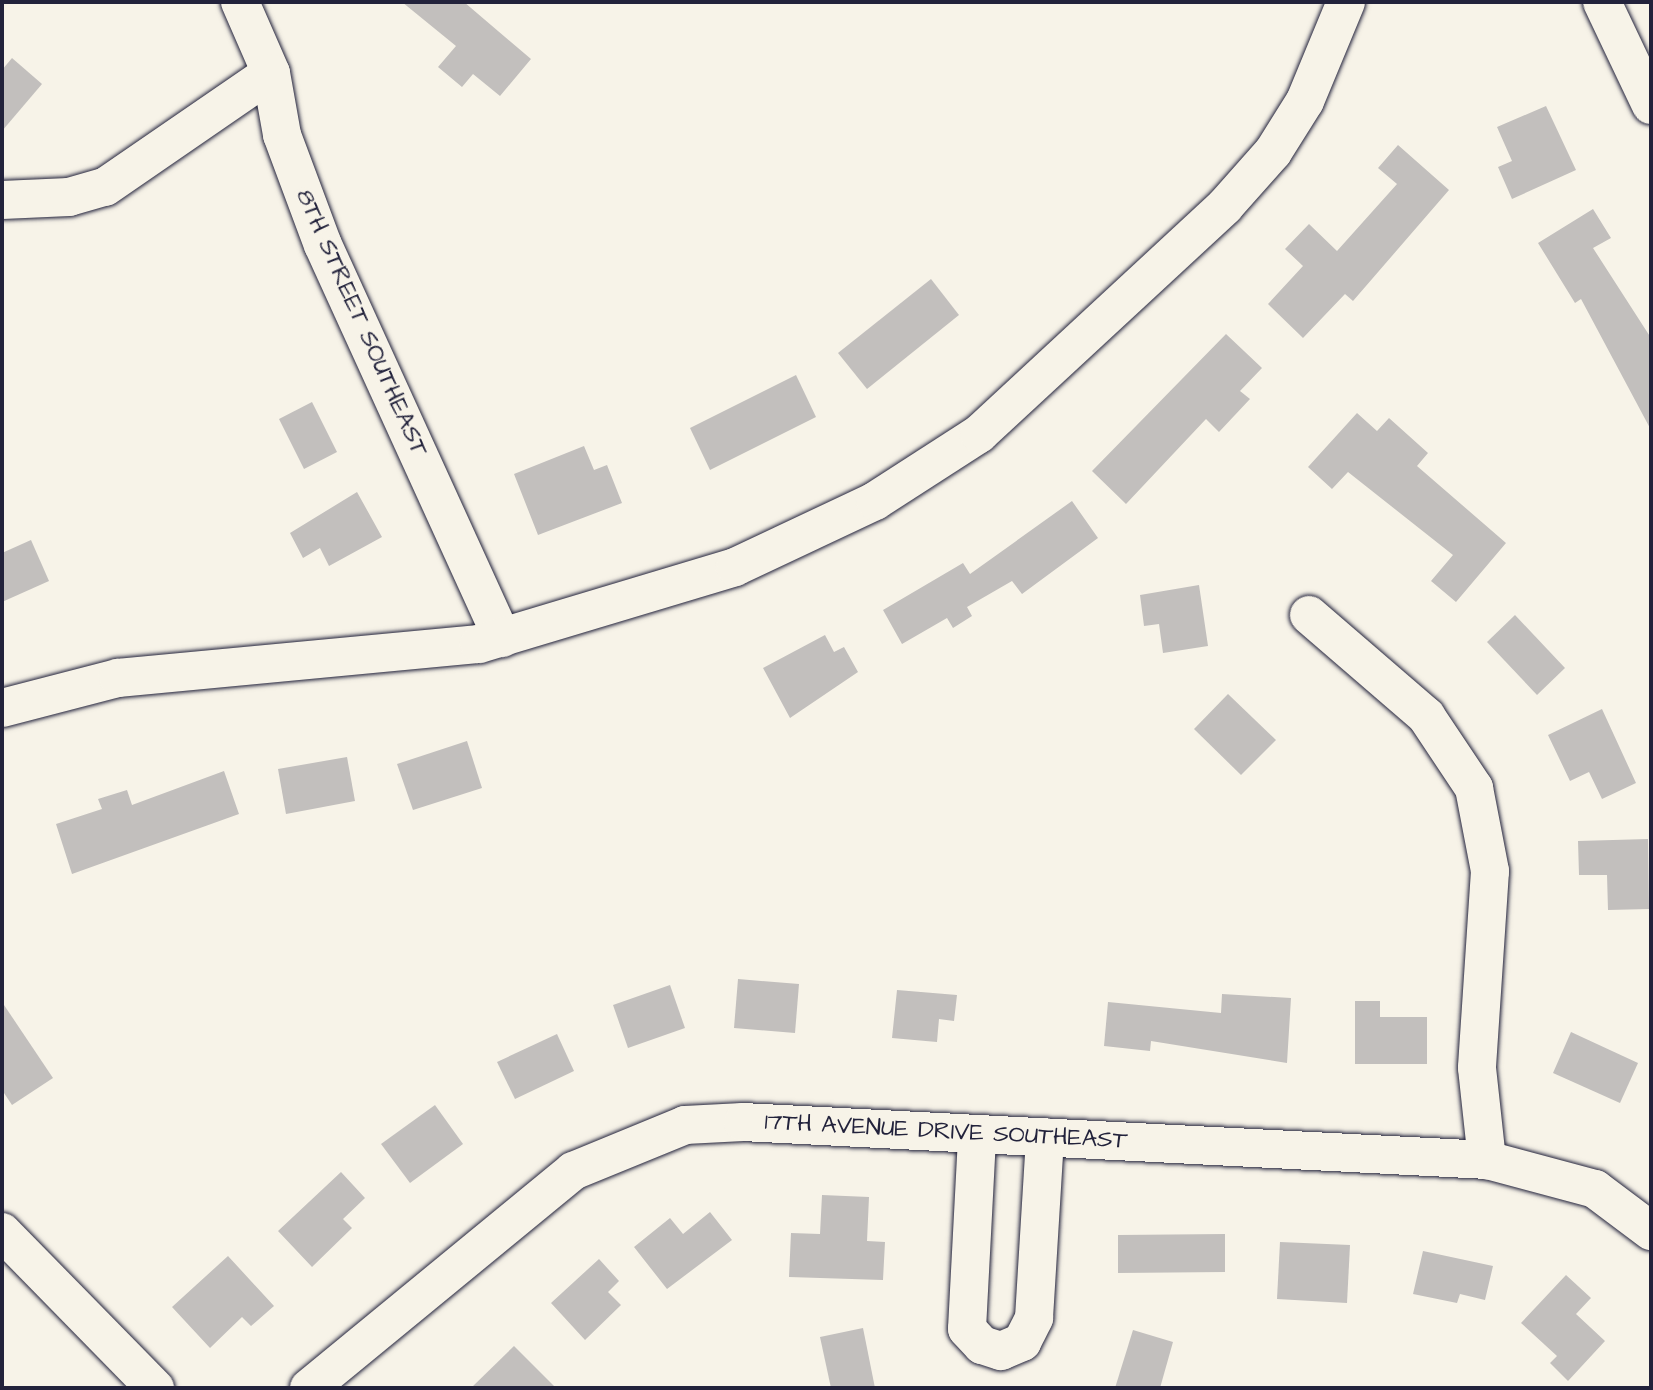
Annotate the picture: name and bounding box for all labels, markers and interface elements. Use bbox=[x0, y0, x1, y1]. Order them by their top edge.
street label: 8TH STREET SOUTHEAST bbox=[289, 185, 433, 461]
street label: 17TH AVENUE DRIVE SOUTHEAST bbox=[764, 1108, 1128, 1156]

